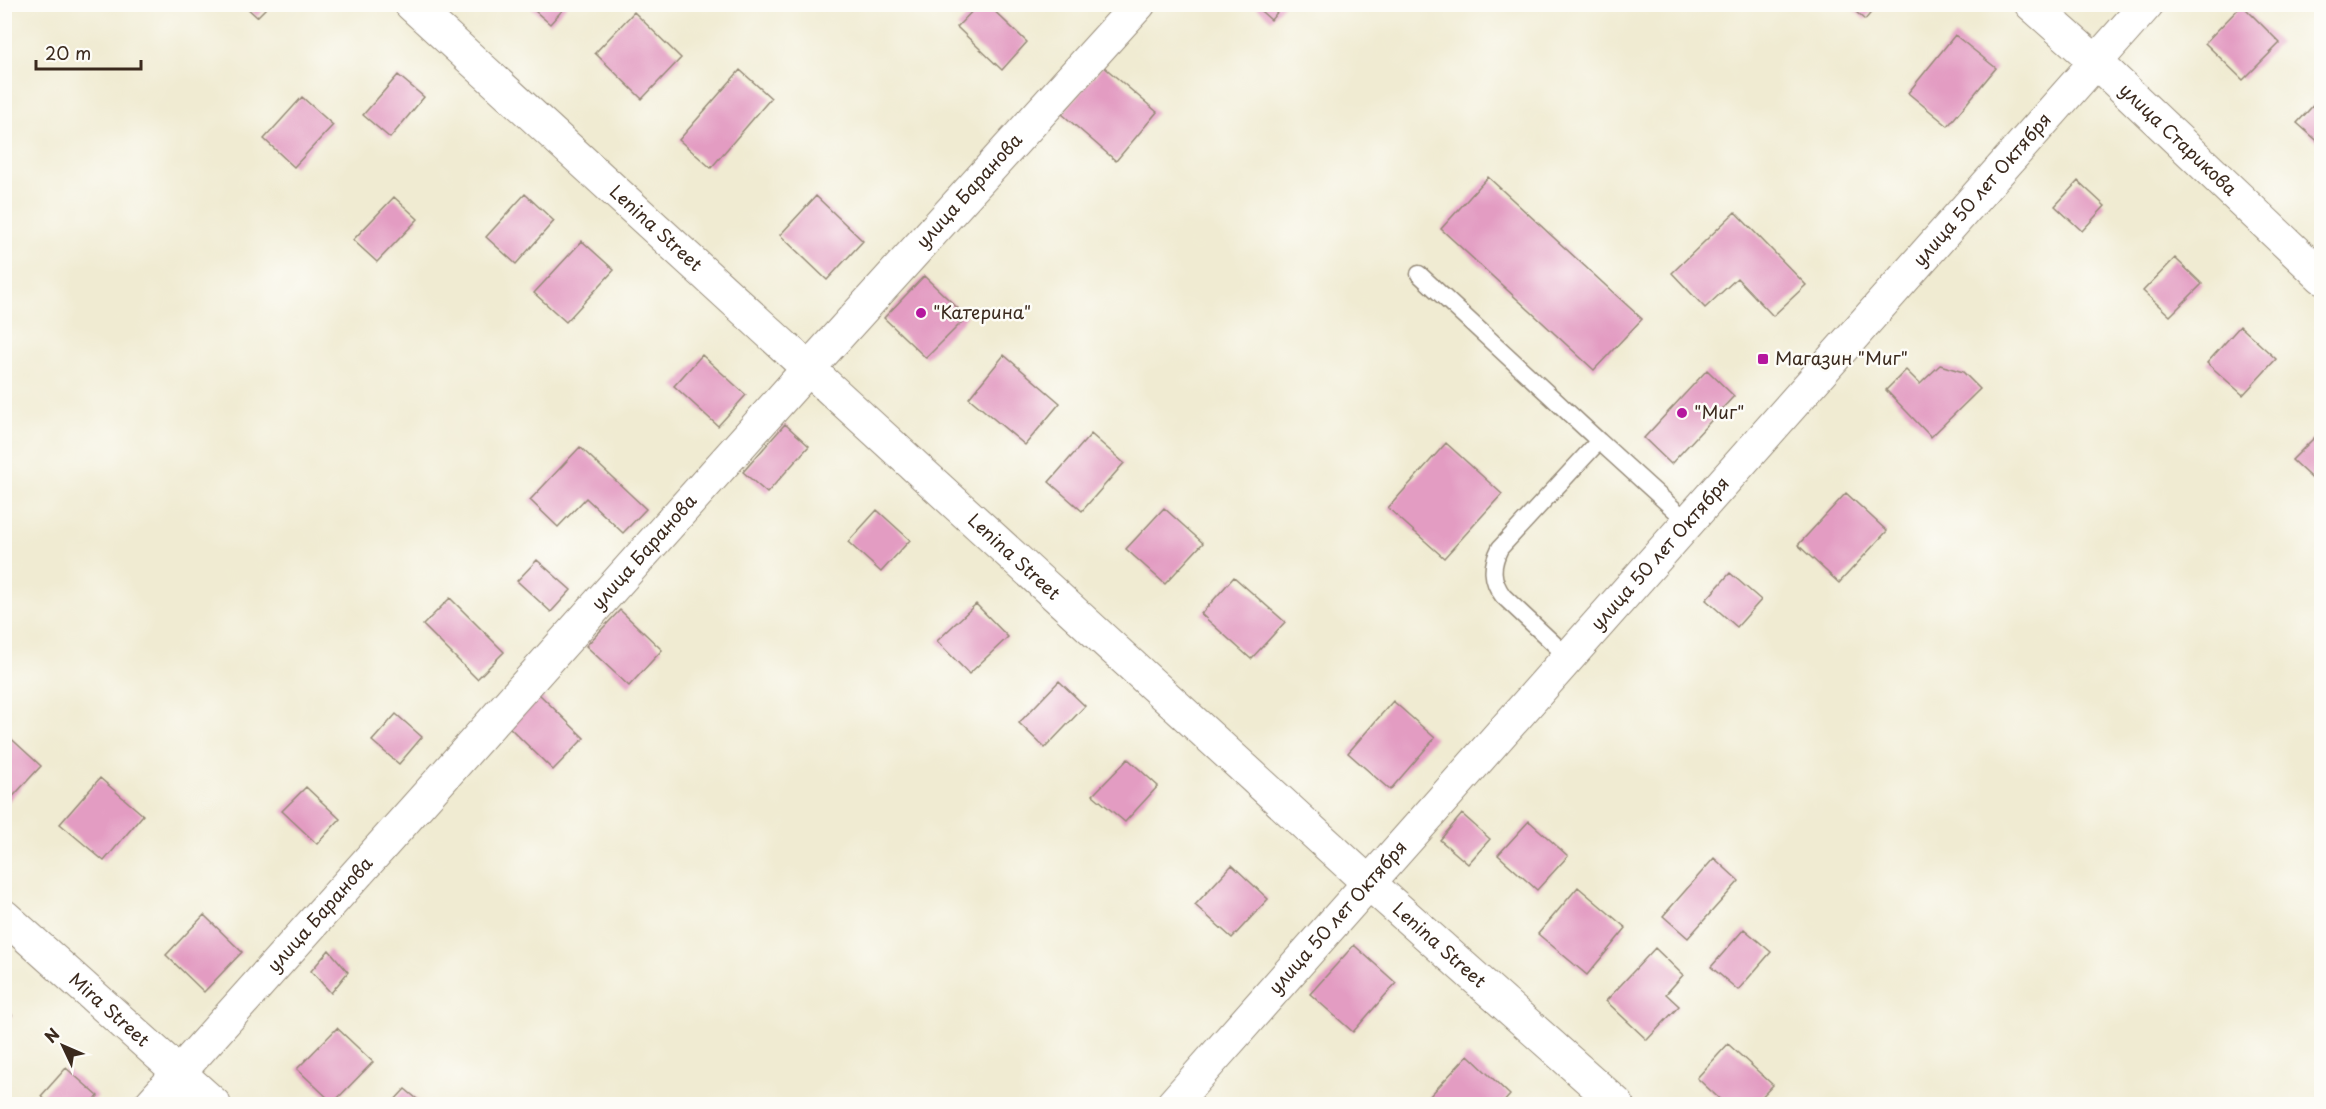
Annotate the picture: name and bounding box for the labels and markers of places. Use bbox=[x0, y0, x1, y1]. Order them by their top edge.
place label: "Катерина" bbox=[933, 298, 1031, 325]
marker: "Катерина" bbox=[914, 306, 928, 320]
place label: Магазин "Миг" bbox=[1775, 344, 1908, 371]
marker: Магазин "Миг" bbox=[1756, 352, 1770, 366]
place label: "Миг" bbox=[1694, 398, 1744, 425]
marker: "Миг" bbox=[1675, 406, 1689, 420]

